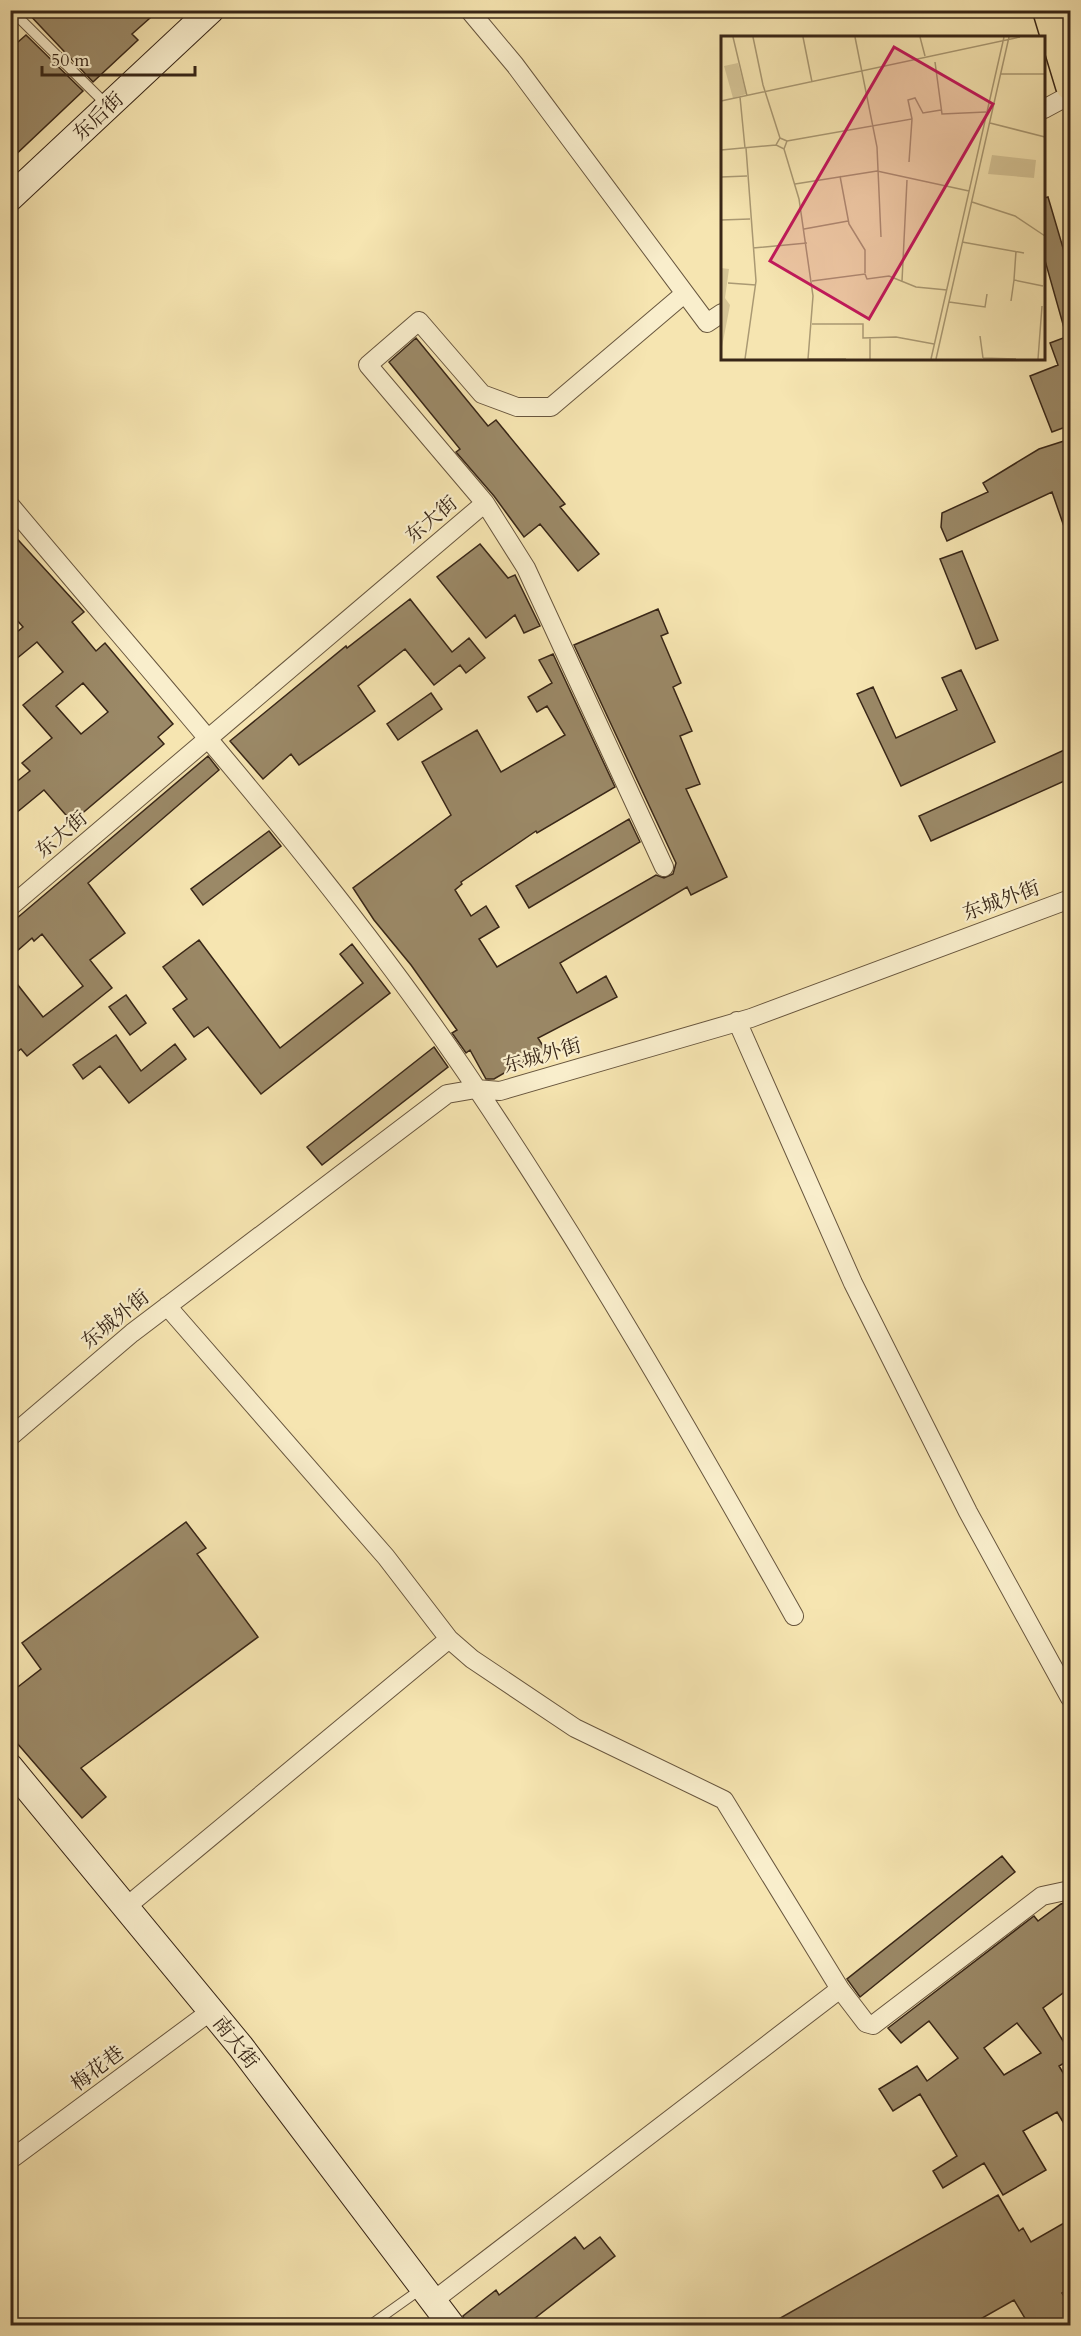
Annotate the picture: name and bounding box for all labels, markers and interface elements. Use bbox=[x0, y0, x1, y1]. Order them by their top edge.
inset map bbox=[721, 36, 1045, 360]
scale bar bbox=[42, 39, 195, 77]
text: 50 m bbox=[51, 48, 90, 73]
street label: 东后街 bbox=[67, 86, 129, 147]
street label: 东大街 bbox=[400, 490, 463, 549]
street label: 东大街 bbox=[30, 805, 93, 864]
street label: 东城外街 bbox=[959, 874, 1043, 927]
street label: 东城外街 bbox=[500, 1031, 584, 1079]
street label: 东城外街 bbox=[76, 1284, 155, 1355]
street label: 南大街 bbox=[206, 2010, 265, 2074]
street label: 梅花巷 bbox=[65, 2040, 129, 2097]

